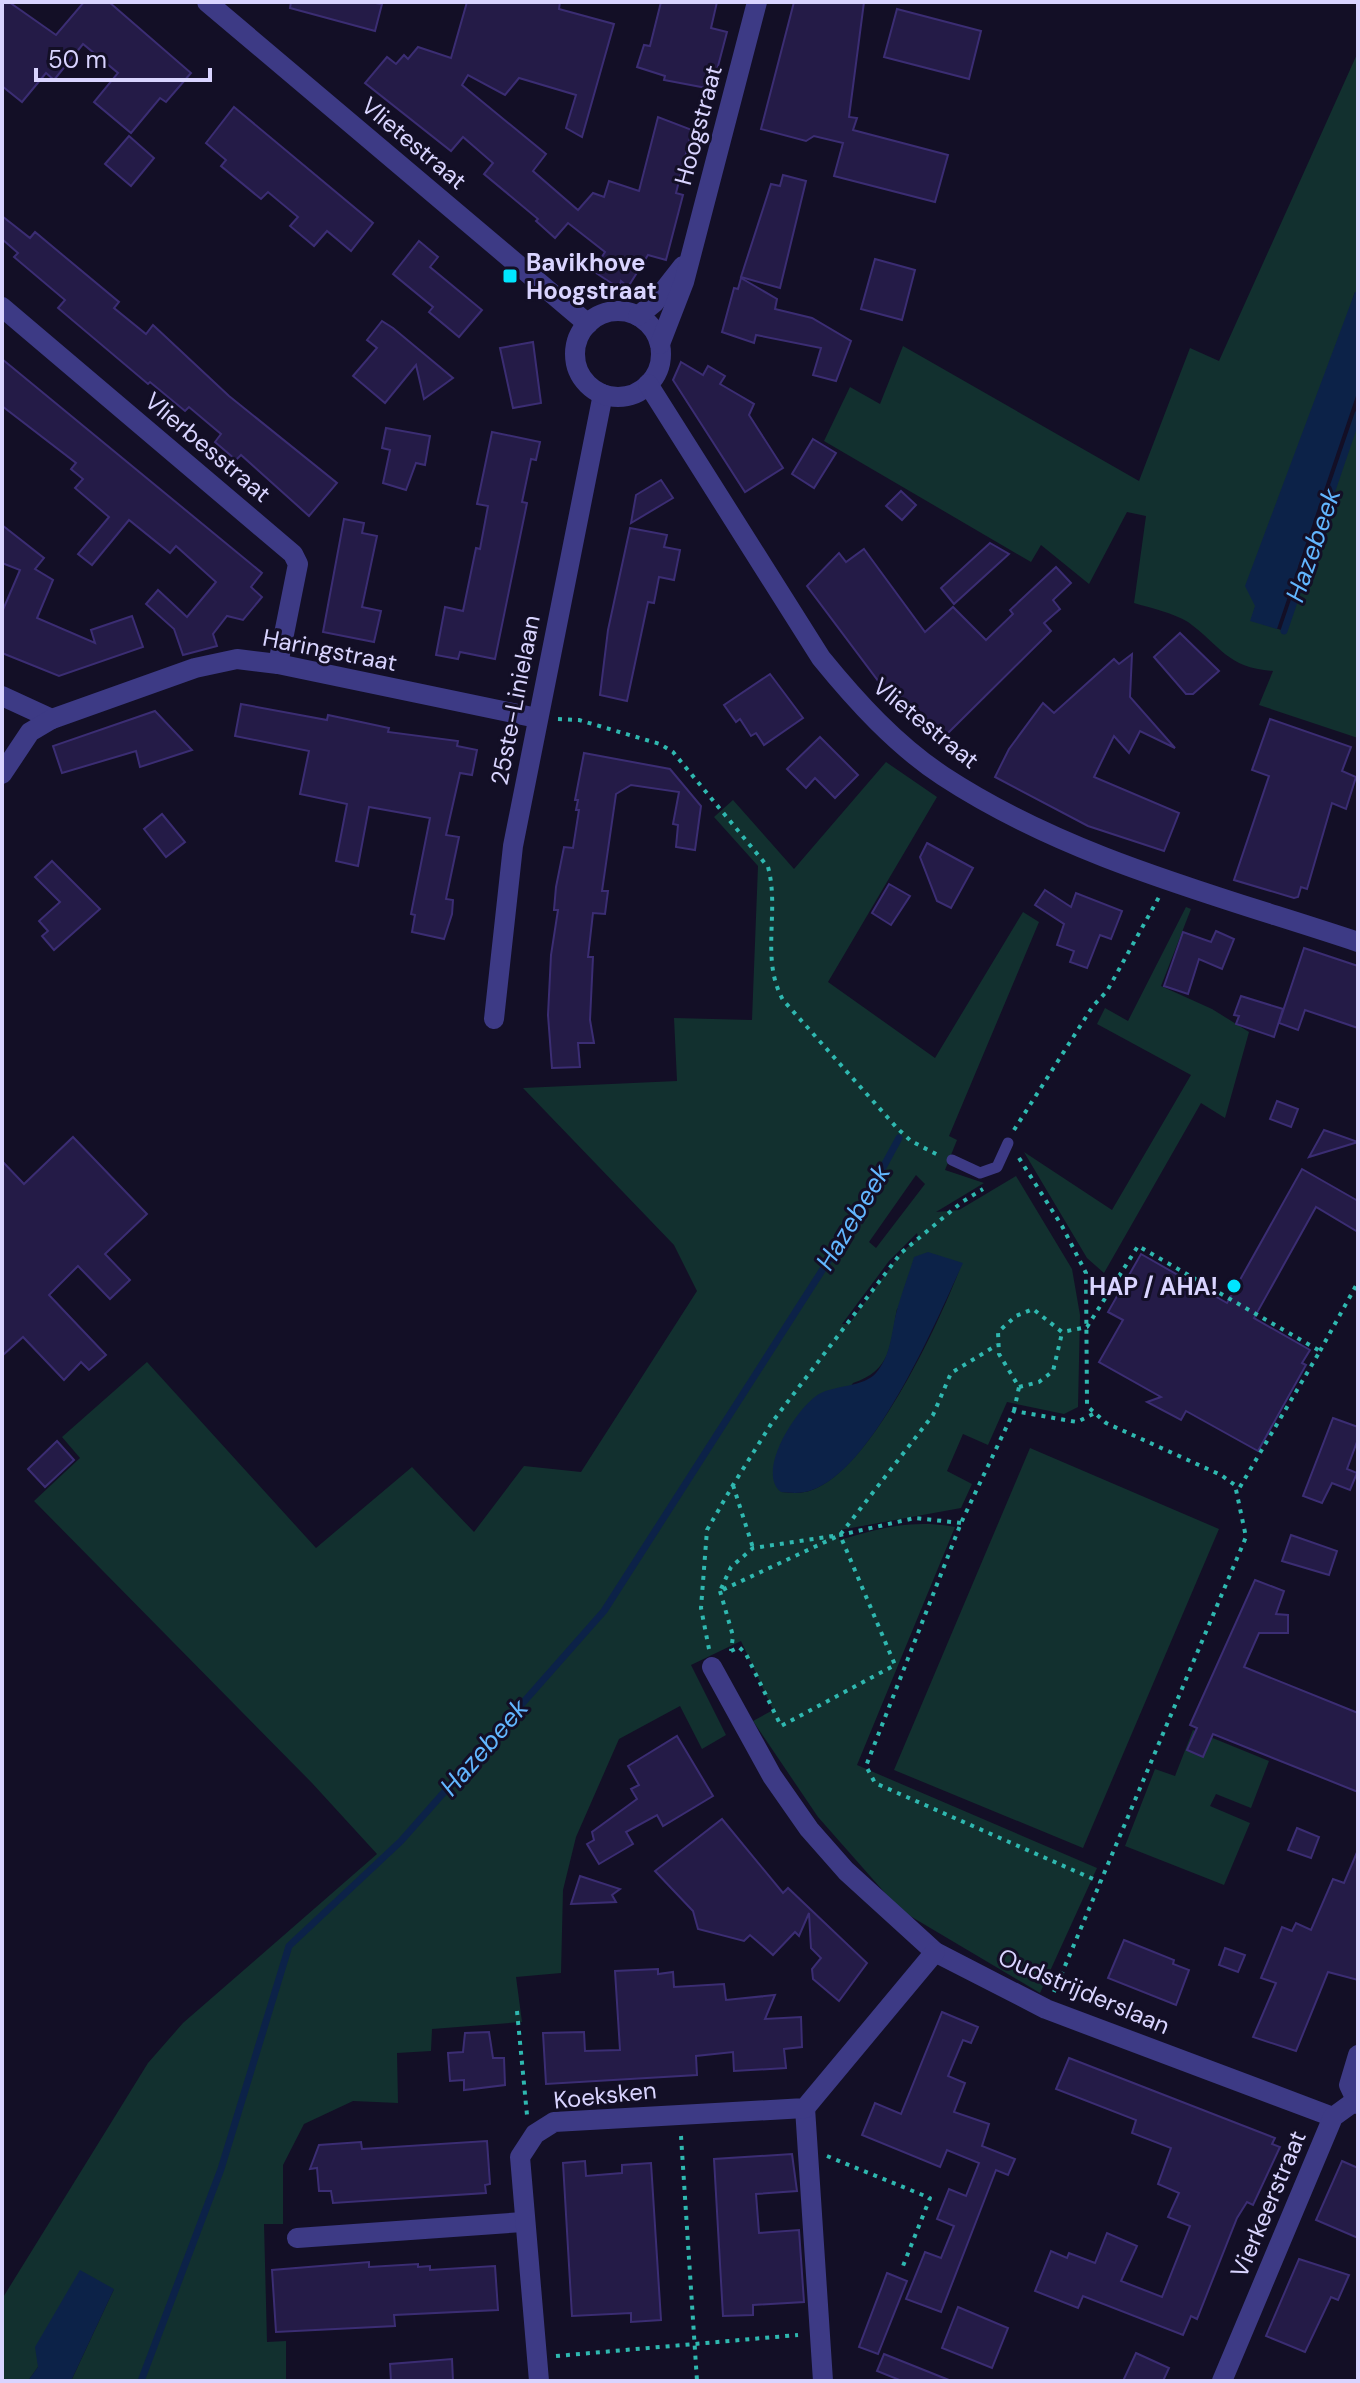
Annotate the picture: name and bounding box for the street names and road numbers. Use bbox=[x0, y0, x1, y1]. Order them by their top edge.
street label: Hoogstraat bbox=[667, 62, 729, 188]
street label: Vlietestraat bbox=[355, 90, 473, 196]
street label: Vlierbesstraat bbox=[139, 385, 277, 509]
street label: 25ste-Linielaan bbox=[483, 612, 547, 788]
street label: Haringstraat bbox=[260, 622, 400, 678]
street label: Vlietestraat bbox=[866, 671, 986, 775]
street label: Oudstrijderslaan bbox=[993, 1941, 1175, 2041]
street label: Koeksken bbox=[552, 2074, 658, 2116]
street label: Vierkeerstraat bbox=[1223, 2126, 1313, 2282]

